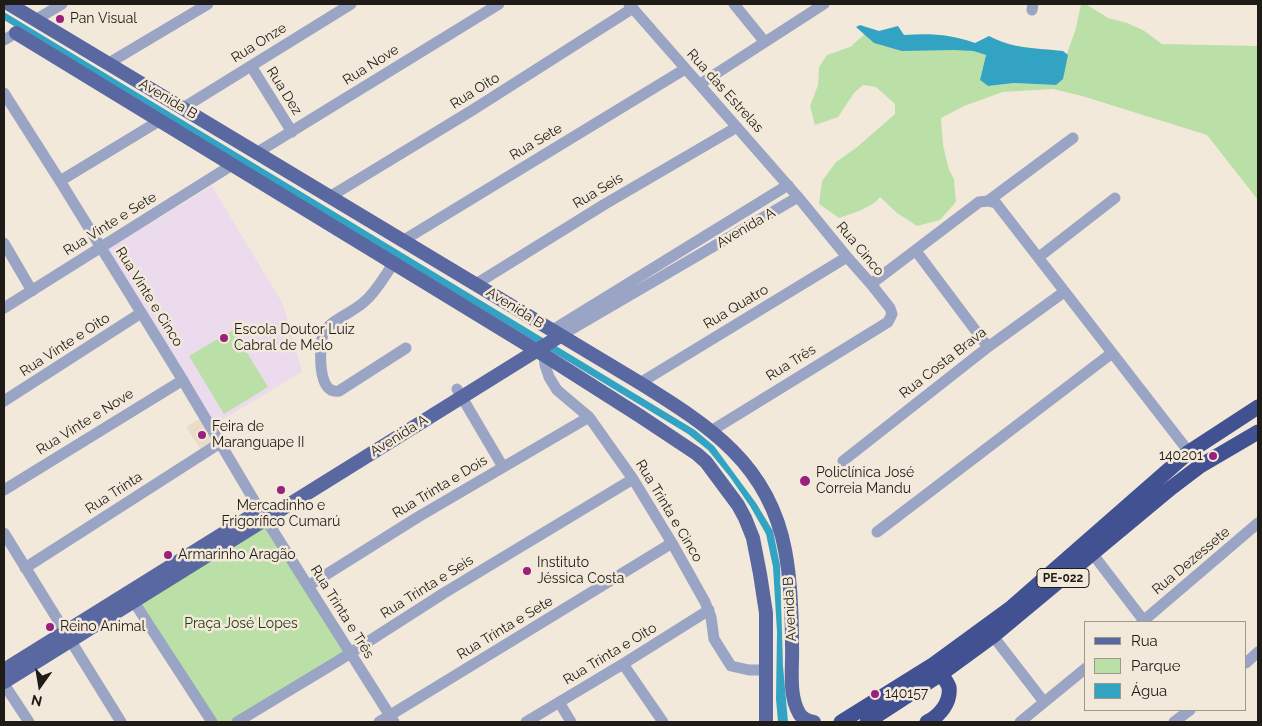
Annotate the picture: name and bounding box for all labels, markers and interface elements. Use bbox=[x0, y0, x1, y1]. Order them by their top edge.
place label: Pan Visual bbox=[70, 11, 137, 27]
marker: Pan Visual bbox=[54, 13, 66, 25]
street label: Rua Onze bbox=[228, 19, 290, 67]
street label: Rua Nove bbox=[340, 41, 402, 89]
street label: Rua das Estrelas bbox=[683, 46, 767, 136]
street label: Rua Dez bbox=[263, 64, 305, 118]
street label: Rua Oito bbox=[447, 69, 503, 113]
street label: Avenida B bbox=[136, 75, 200, 123]
street label: Rua Sete bbox=[507, 120, 565, 164]
street label: Rua Seis bbox=[570, 170, 626, 212]
street label: Rua Vinte e Sete bbox=[60, 189, 160, 259]
street label: Avenida A bbox=[714, 204, 778, 252]
street label: Rua Cinco bbox=[833, 219, 887, 279]
street label: Rua Vinte e Cinco bbox=[112, 244, 186, 350]
street label: Rua Quatro bbox=[701, 281, 771, 333]
street label: Avenida B bbox=[483, 284, 547, 332]
street label: Rua Vinte e Oito bbox=[17, 310, 113, 380]
place label: Escola Doutor Luiz Cabral de Melo bbox=[234, 322, 355, 354]
street label: Rua Costa Brava bbox=[896, 324, 990, 402]
marker: Escola Doutor Luiz Cabral de Melo bbox=[218, 332, 230, 344]
street label: Rua Três bbox=[763, 341, 819, 385]
street label: Rua Vinte e Nove bbox=[33, 385, 137, 459]
street label: Avenida A bbox=[367, 412, 431, 460]
place label: Feira de Maranguape II bbox=[212, 419, 304, 452]
marker: Feira de Maranguape II bbox=[196, 429, 208, 441]
place label: 140201 bbox=[1159, 448, 1203, 464]
marker: 140201 bbox=[1207, 450, 1219, 462]
street label: Rua Trinta e Dois bbox=[390, 452, 490, 522]
street label: Rua Trinta e Cinco bbox=[632, 457, 706, 565]
place label: Policlínica José Correia Mandu bbox=[816, 465, 914, 498]
street label: Rua Trinta bbox=[82, 468, 146, 518]
marker: Policlínica José Correia Mandu bbox=[798, 474, 812, 488]
marker: Mercadinho e Frigorífico Cumarú bbox=[275, 484, 287, 496]
place label: Mercadinho e Frigorífico Cumarú bbox=[222, 498, 340, 530]
street label: Rua Dezessete bbox=[1149, 524, 1233, 598]
place label: Armarinho Aragão bbox=[178, 547, 296, 563]
marker: Armarinho Aragão bbox=[162, 549, 174, 561]
street label: Rua Trinta e Seis bbox=[378, 552, 476, 622]
place label: Instituto Jéssica Costa bbox=[537, 555, 624, 588]
street label: Rua Trinta e Três bbox=[307, 562, 377, 662]
marker: Instituto Jéssica Costa bbox=[521, 565, 533, 577]
road number: PE-022 bbox=[1037, 568, 1089, 588]
street label: Avenida B bbox=[780, 576, 800, 642]
street label: Rua Trinta e Sete bbox=[454, 593, 556, 663]
park label: Praça José Lopes bbox=[184, 616, 298, 632]
place label: Reino Animal bbox=[60, 619, 145, 635]
street label: Rua Trinta e Oito bbox=[560, 619, 660, 689]
marker: Reino Animal bbox=[44, 621, 56, 633]
legend bbox=[1084, 621, 1247, 711]
text: Rua bbox=[1131, 632, 1158, 650]
text: Parque bbox=[1131, 657, 1180, 675]
north arrow bbox=[15, 661, 65, 711]
text: Água bbox=[1131, 682, 1167, 700]
place label: 140157 bbox=[885, 686, 928, 702]
marker: 140157 bbox=[869, 688, 881, 700]
text: N bbox=[30, 692, 44, 710]

